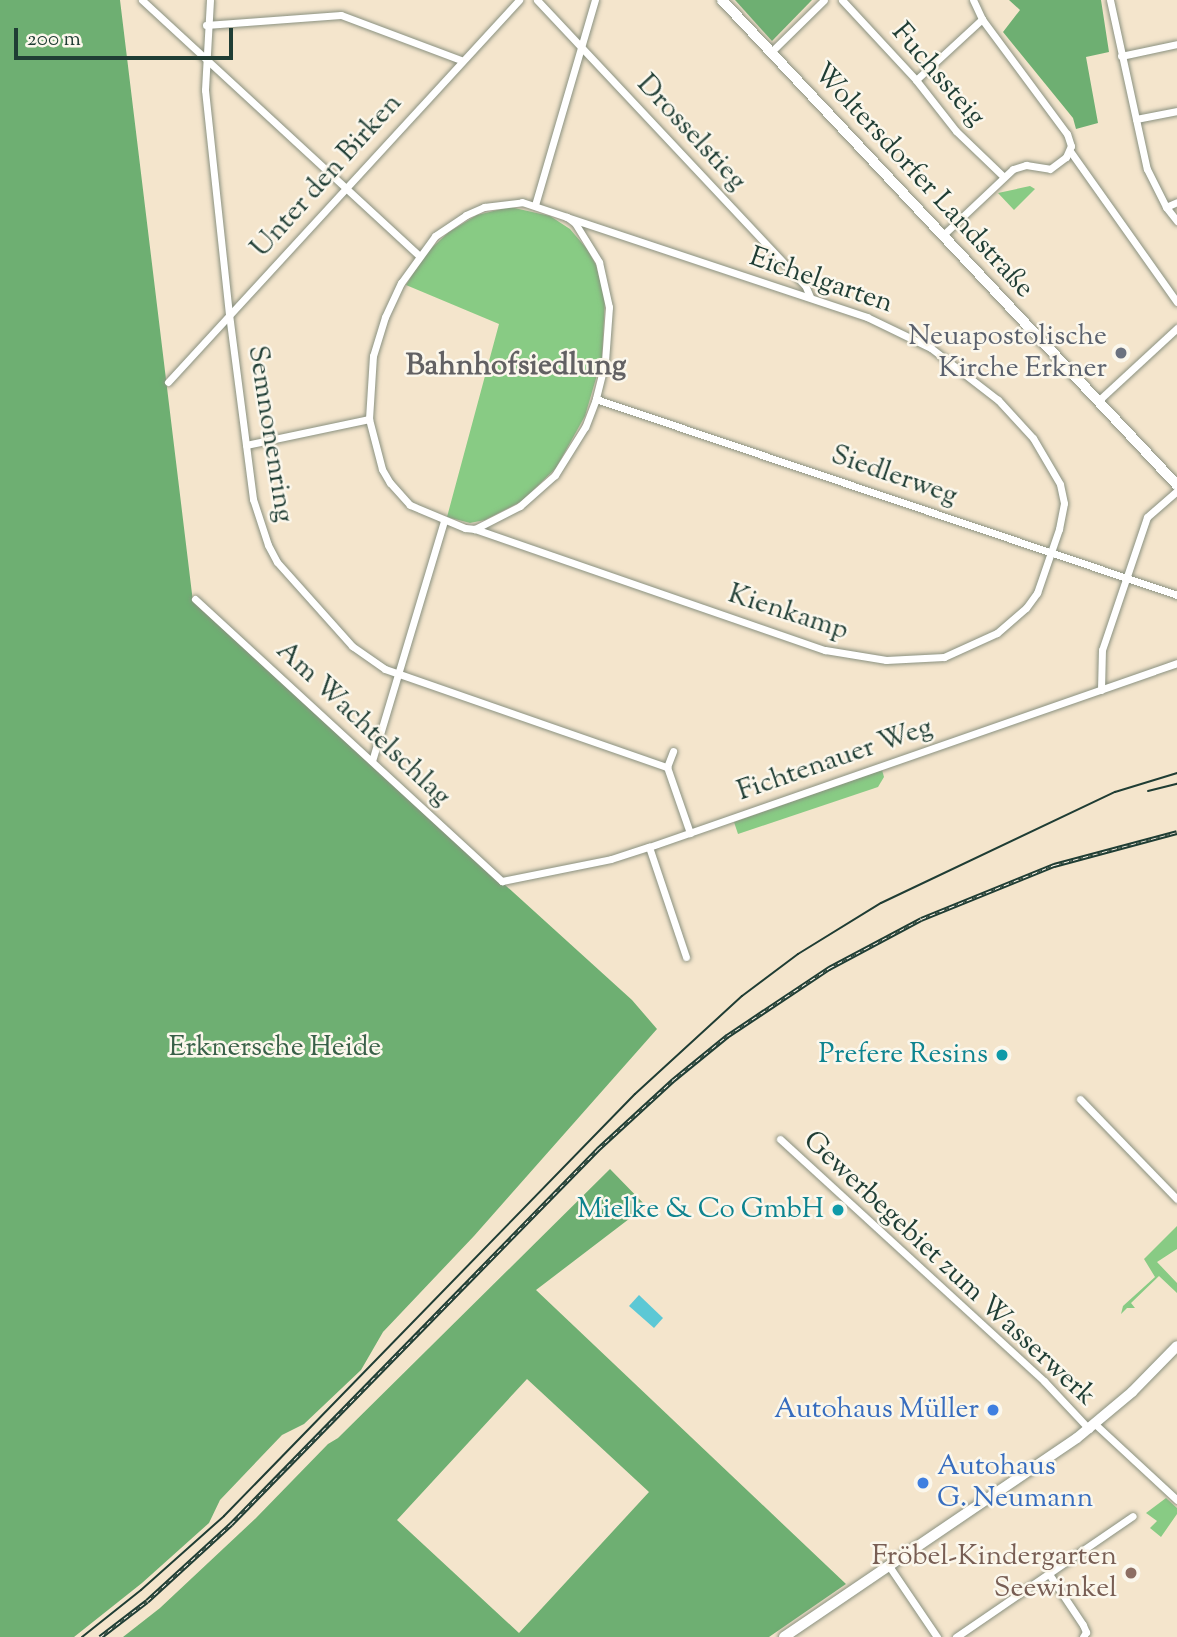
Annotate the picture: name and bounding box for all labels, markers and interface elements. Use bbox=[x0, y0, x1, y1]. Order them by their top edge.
scale bar bbox=[18, 14, 236, 58]
street label: Fuchssteig bbox=[884, 16, 992, 134]
text: 200 m bbox=[27, 25, 81, 55]
street label: Woltersdorfer Landstraße bbox=[805, 57, 1041, 305]
street label: Drosselstieg bbox=[629, 68, 753, 198]
street label: Unter den Birken bbox=[244, 87, 410, 265]
street label: Eichelgarten bbox=[745, 241, 897, 321]
place label: Neuapostolische Kirche Erkner bbox=[908, 320, 1107, 386]
street label: Semnonenring bbox=[239, 343, 301, 525]
marker: Neuapostolische Kirche Erkner bbox=[1113, 345, 1129, 361]
district label: Bahnhofsiedlung bbox=[406, 349, 626, 385]
street label: Siedlerweg bbox=[826, 439, 962, 513]
street label: Kienkamp bbox=[724, 578, 852, 648]
street label: Am Wachtelschlag bbox=[269, 634, 457, 814]
street label: Fichtenauer Weg bbox=[733, 711, 937, 809]
park label: Erknersche Heide bbox=[169, 1031, 381, 1065]
place label: Prefere Resins bbox=[819, 1038, 988, 1072]
marker: Prefere Resins bbox=[994, 1047, 1010, 1063]
street label: Gewerbegebiet zum Wasserwerk bbox=[796, 1125, 1102, 1413]
place label: Mielke & Co GmbH bbox=[577, 1193, 824, 1227]
marker: Mielke & Co GmbH bbox=[830, 1202, 846, 1218]
place label: Autohaus Müller bbox=[774, 1393, 979, 1427]
marker: Autohaus Müller bbox=[985, 1402, 1001, 1418]
place label: Autohaus G. Neumann bbox=[937, 1450, 1093, 1516]
marker: Autohaus G. Neumann bbox=[915, 1475, 931, 1491]
place label: Fröbel-Kindergarten Seewinkel bbox=[872, 1540, 1117, 1606]
marker: Fröbel-Kindergarten Seewinkel bbox=[1123, 1565, 1139, 1581]

